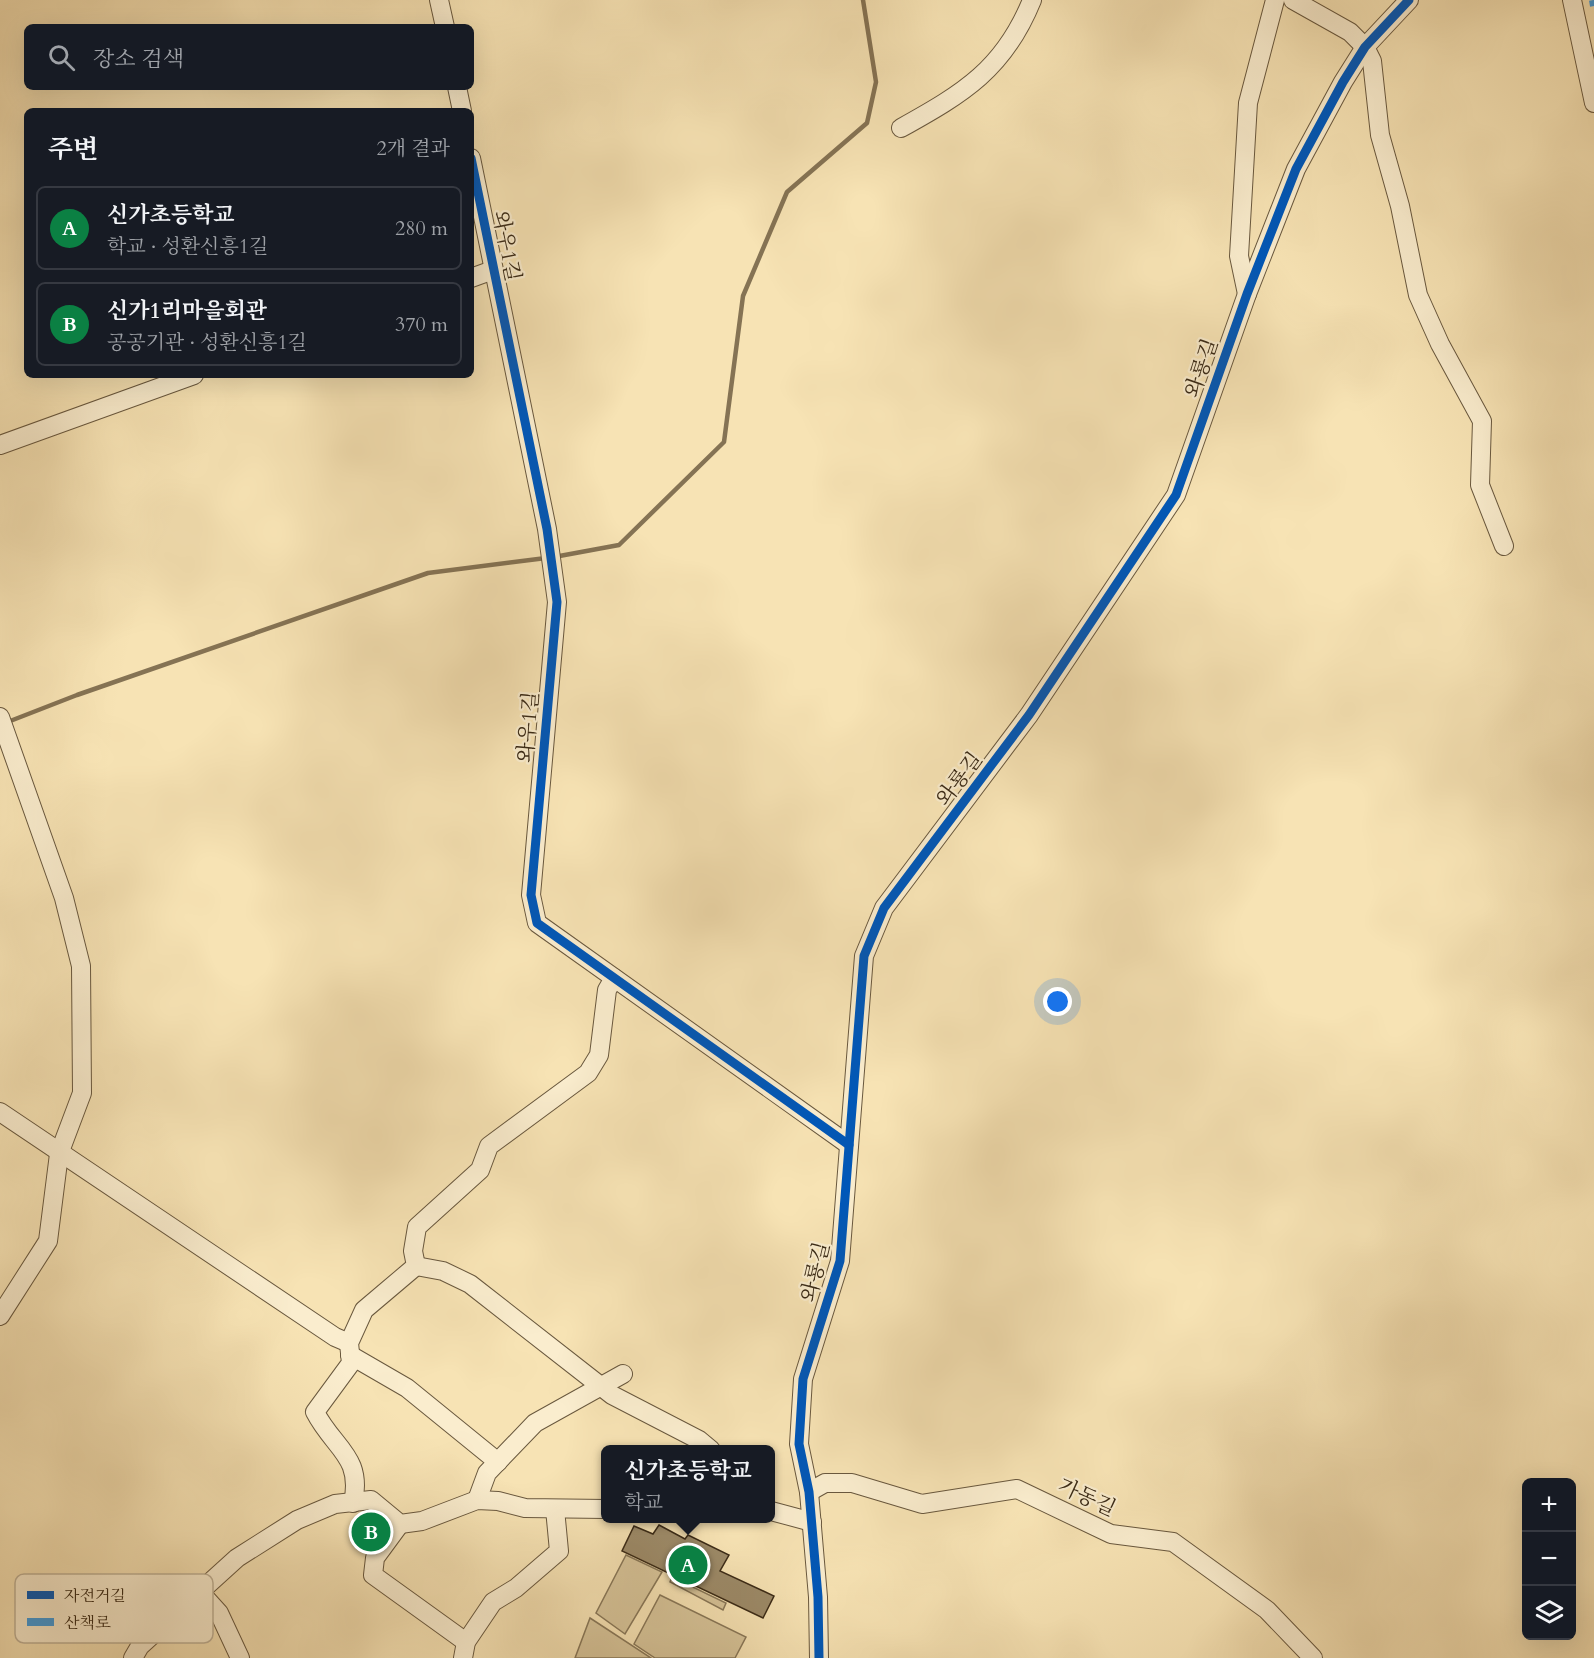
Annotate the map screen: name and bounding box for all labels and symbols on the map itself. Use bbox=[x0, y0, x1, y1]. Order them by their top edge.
street label: 와우1길 bbox=[485, 208, 528, 284]
street label: 와룡길 bbox=[1178, 335, 1225, 402]
street label: 와우1길 bbox=[511, 690, 546, 764]
street label: 와룡길 bbox=[930, 746, 989, 812]
your location bbox=[1043, 987, 1072, 1016]
street label: 와룡길 bbox=[794, 1239, 837, 1305]
street label: 가동길 bbox=[1053, 1471, 1120, 1523]
pin: B bbox=[352, 1510, 391, 1555]
pin: A bbox=[668, 1542, 708, 1588]
legend bbox=[15, 1574, 213, 1643]
text: 자전거길 bbox=[64, 1585, 126, 1607]
text: 산책로 bbox=[64, 1612, 111, 1634]

